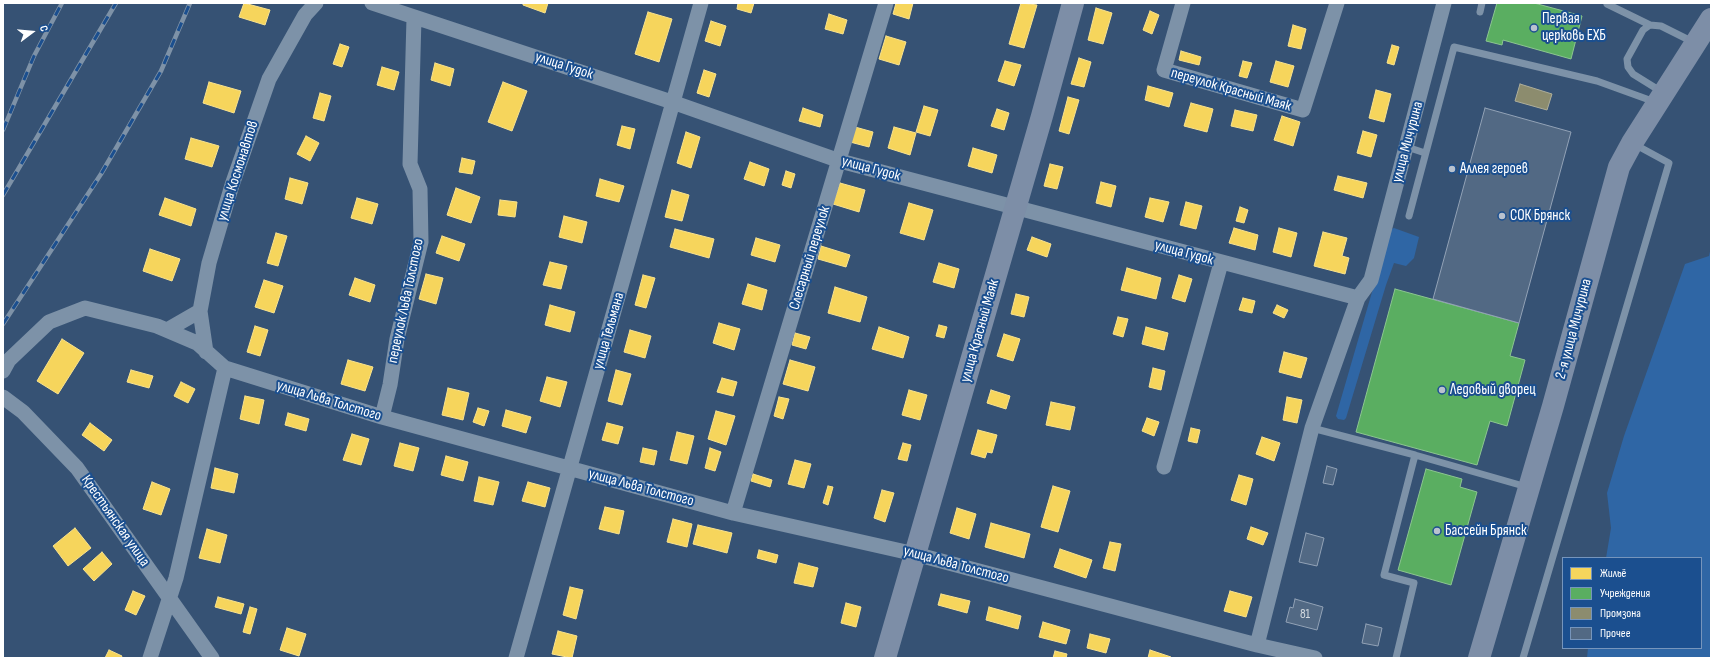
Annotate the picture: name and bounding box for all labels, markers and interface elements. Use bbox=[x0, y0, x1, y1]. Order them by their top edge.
place label: Первая церковь ЕХБ bbox=[1542, 10, 1606, 45]
north arrow bbox=[12, 12, 52, 52]
marker: Первая церковь ЕХБ bbox=[1529, 23, 1539, 33]
text: С bbox=[37, 24, 51, 33]
street label: улица Гудок bbox=[533, 48, 595, 84]
street label: переулок Красный Маяк bbox=[1169, 64, 1293, 116]
street label: улица Мичурина bbox=[1389, 100, 1427, 184]
street label: улица Космонавтов bbox=[213, 119, 263, 223]
street label: улица Гудок bbox=[840, 153, 902, 185]
place label: Аллея героев bbox=[1460, 160, 1528, 178]
marker: Аллея героев bbox=[1447, 164, 1457, 174]
street label: Слесарный переулок bbox=[786, 204, 834, 312]
place label: СОК Брянск bbox=[1510, 207, 1570, 225]
marker: СОК Брянск bbox=[1497, 211, 1507, 221]
street label: переулок Льва Толстого bbox=[384, 237, 428, 365]
street label: улица Гудок bbox=[1153, 237, 1215, 269]
street label: 2-я улица Мичурина bbox=[1552, 277, 1596, 381]
street label: улица Красный Маяк bbox=[957, 278, 1003, 384]
street label: улица Тельмана bbox=[589, 291, 629, 371]
street label: улица Льва Толстого bbox=[275, 377, 383, 425]
place label: Ледовый дворец bbox=[1450, 381, 1536, 399]
marker: Ледовый дворец bbox=[1437, 385, 1447, 395]
street label: улица Льва Толстого bbox=[586, 465, 696, 511]
street label: Крестьянская улица bbox=[77, 472, 153, 570]
place label: Бассейн Брянск bbox=[1445, 522, 1527, 540]
marker: Бассейн Брянск bbox=[1432, 526, 1442, 536]
street label: улица Льва Толстого bbox=[901, 542, 1011, 588]
legend bbox=[1562, 557, 1702, 649]
text: Жильё bbox=[1600, 566, 1626, 581]
text: Учреждения bbox=[1600, 586, 1650, 601]
text: Промзона bbox=[1600, 606, 1641, 621]
house number: 81 bbox=[1300, 607, 1310, 623]
text: Прочее bbox=[1600, 626, 1631, 641]

